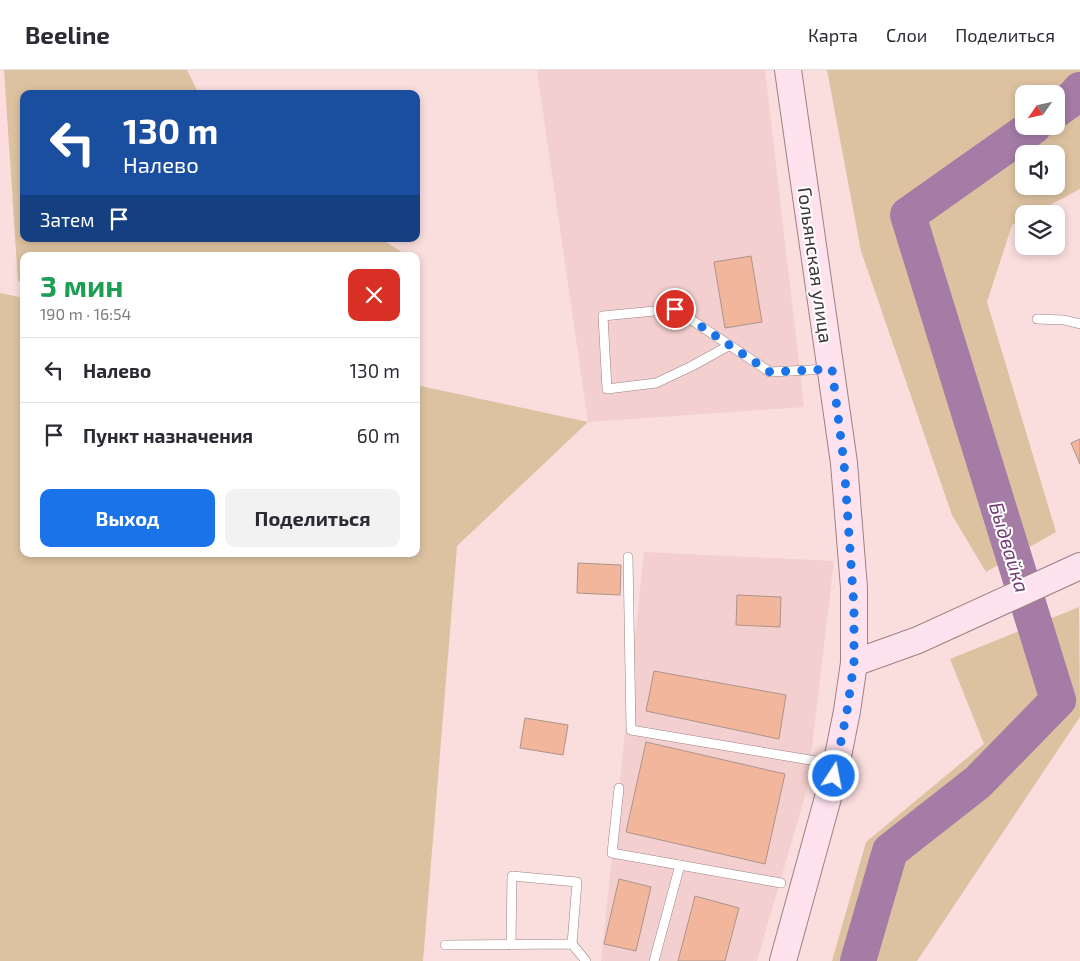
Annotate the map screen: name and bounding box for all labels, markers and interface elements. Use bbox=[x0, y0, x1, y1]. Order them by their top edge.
text: Beeline bbox=[25, 20, 110, 49]
text: Карта bbox=[808, 24, 858, 46]
text: Слои bbox=[886, 24, 927, 46]
text: Поделиться bbox=[955, 24, 1055, 46]
north arrow bbox=[1015, 85, 1065, 135]
map controls bbox=[1015, 85, 1065, 255]
text: 130 m bbox=[123, 109, 218, 151]
icon: left bbox=[40, 110, 105, 175]
button: sound bbox=[1015, 145, 1065, 195]
text: Налево bbox=[123, 151, 199, 177]
street label: Гольянская улица bbox=[793, 186, 838, 345]
icon: arrive bbox=[105, 205, 133, 233]
button: layers bbox=[1015, 205, 1065, 255]
text: Затем bbox=[40, 208, 95, 231]
text: 3 мин bbox=[40, 267, 124, 303]
button: close bbox=[348, 269, 400, 321]
pin bbox=[654, 288, 696, 330]
icon: arrive bbox=[661, 295, 689, 323]
text: 190 m · 16:54 bbox=[40, 304, 131, 323]
icon: left bbox=[40, 356, 68, 384]
text: Налево bbox=[83, 359, 151, 382]
text: 130 m bbox=[350, 359, 400, 382]
icon: arrive bbox=[40, 421, 68, 449]
text: Пункт назначения bbox=[83, 424, 253, 447]
text: 60 m bbox=[357, 424, 400, 447]
button: Выход bbox=[40, 489, 215, 547]
button: Поделиться bbox=[225, 489, 400, 547]
water label: Быдвайка bbox=[985, 499, 1035, 595]
position arrow bbox=[807, 749, 859, 801]

